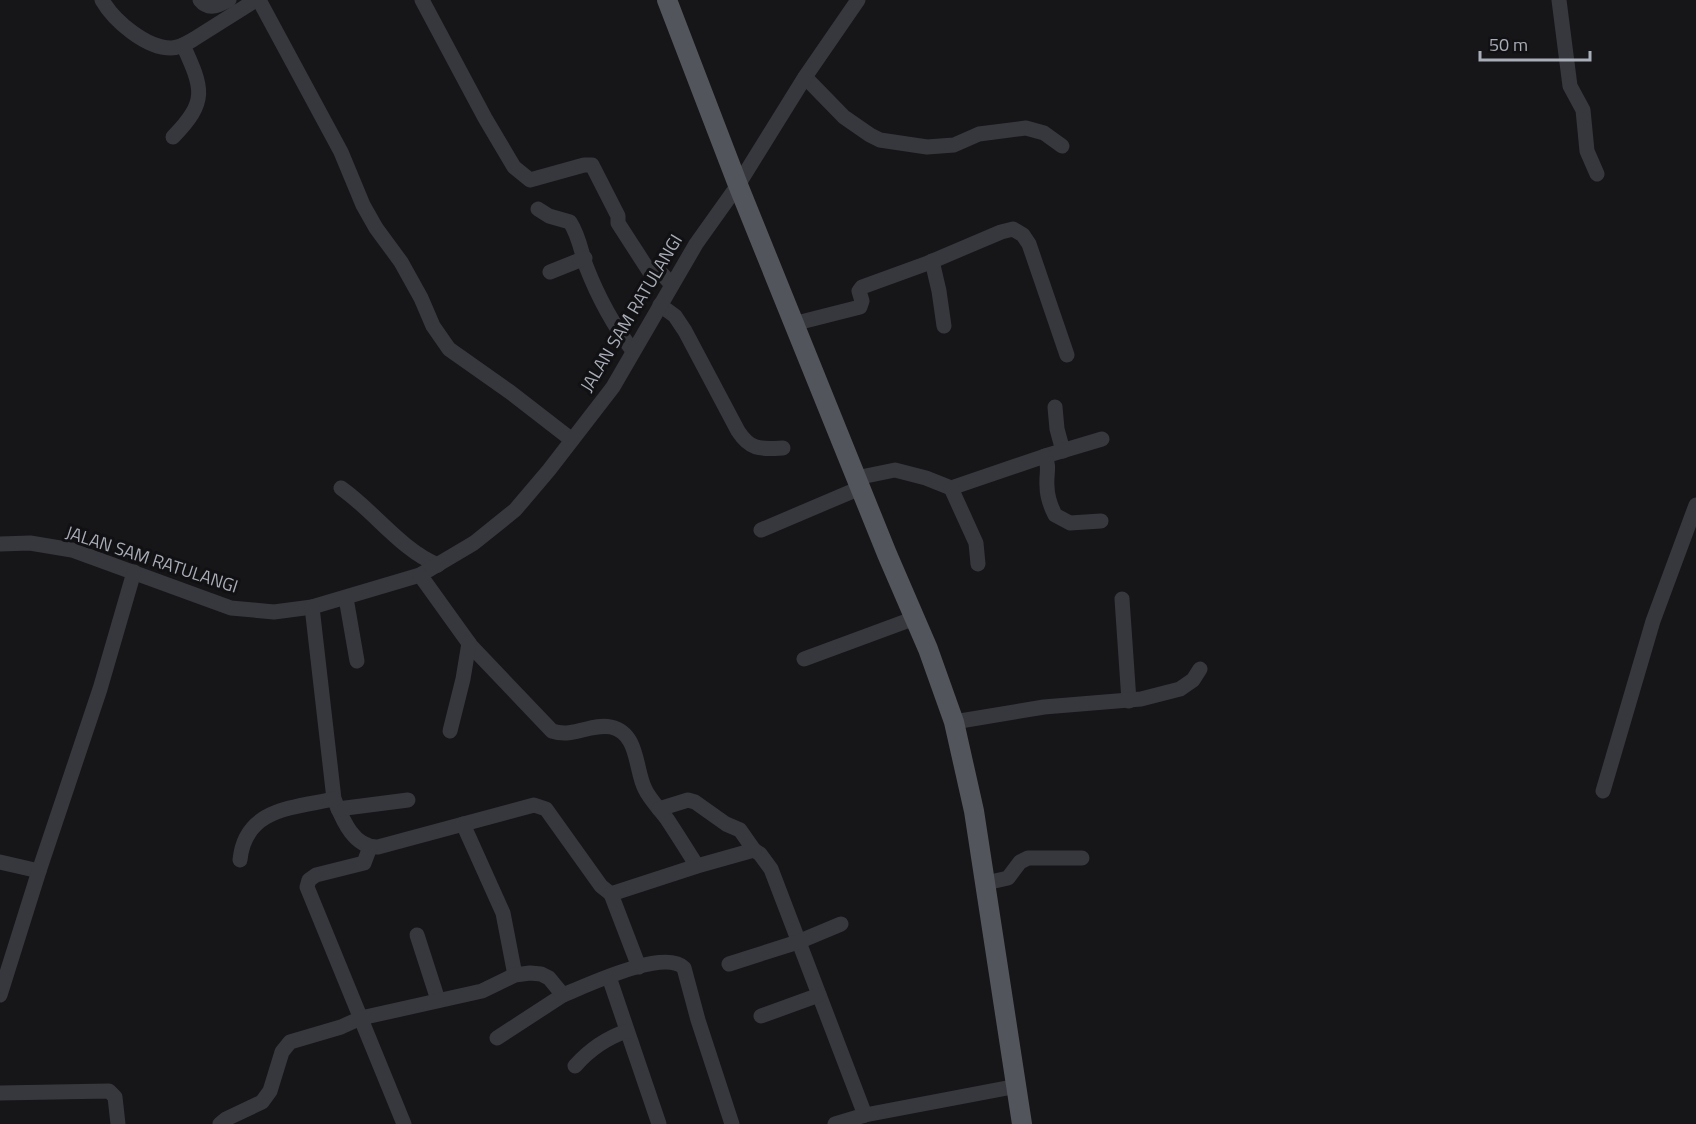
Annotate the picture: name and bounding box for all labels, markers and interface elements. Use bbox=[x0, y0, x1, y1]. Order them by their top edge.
scale bar bbox=[1480, 24, 1590, 62]
text: 50 m bbox=[1489, 31, 1528, 58]
street label: JALAN SAM RATULANGI bbox=[573, 229, 689, 397]
street label: JALAN SAM RATULANGI bbox=[62, 518, 242, 600]

